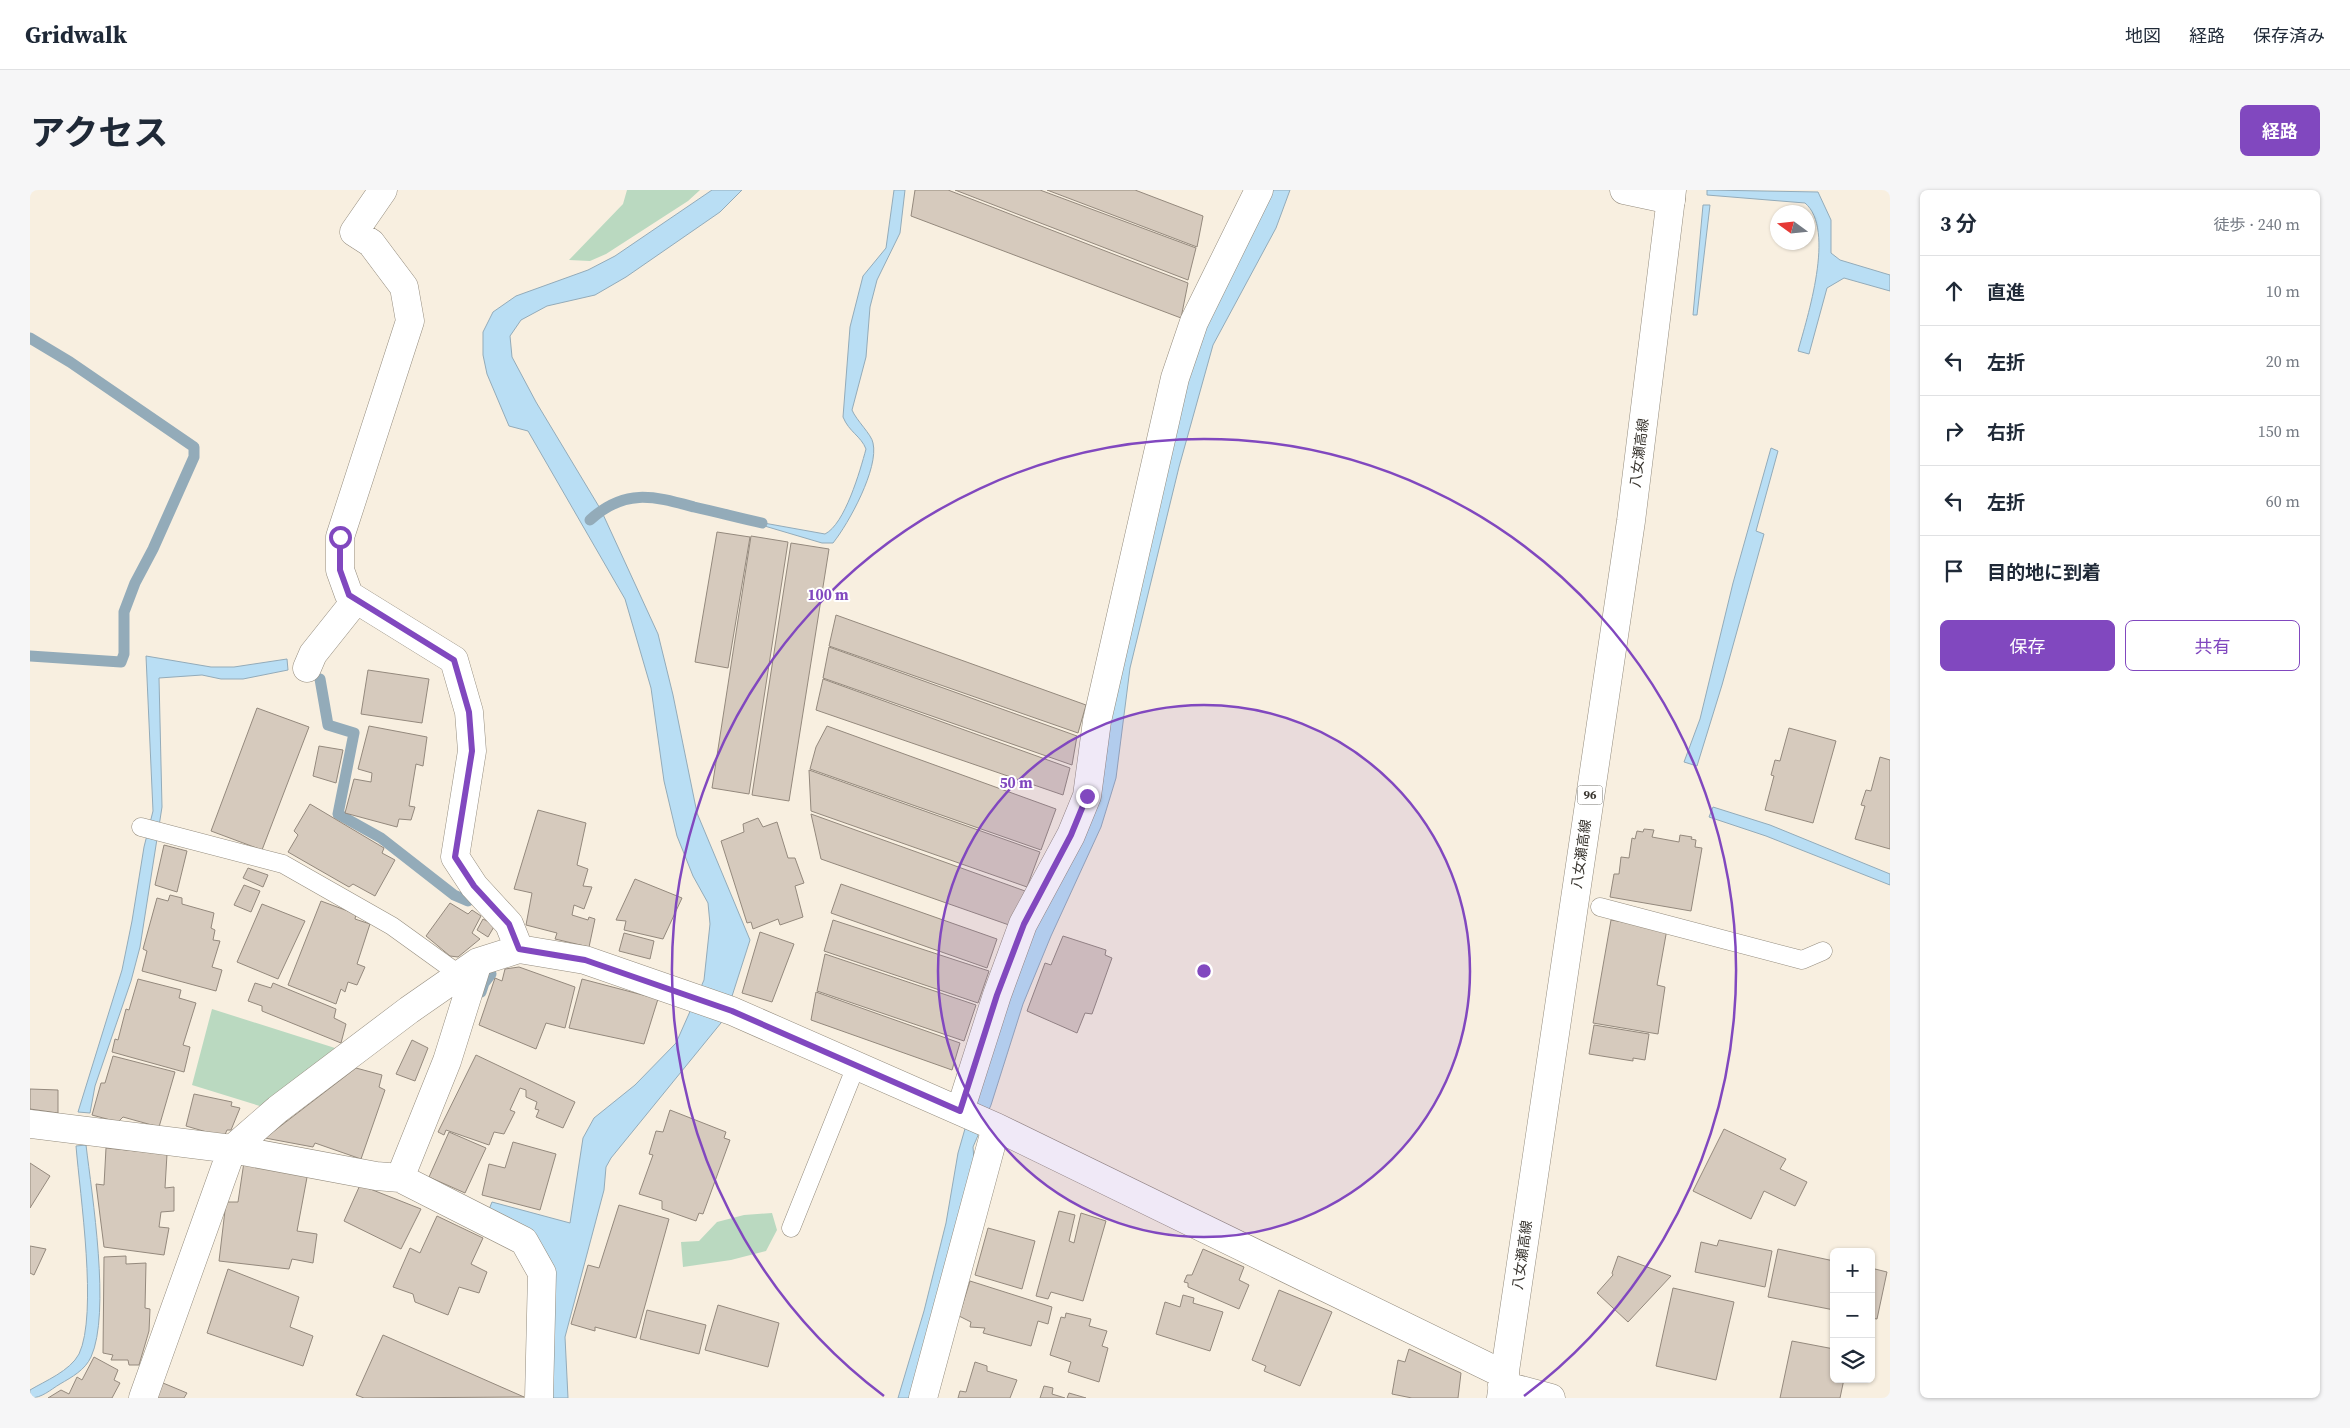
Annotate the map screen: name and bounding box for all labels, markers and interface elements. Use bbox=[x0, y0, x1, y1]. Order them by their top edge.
text: Gridwalk bbox=[25, 18, 127, 51]
text: 地図 bbox=[2125, 23, 2161, 48]
text: 経路 bbox=[2189, 23, 2225, 48]
text: 保存済み bbox=[2253, 23, 2325, 48]
button: 経路 bbox=[2240, 105, 2320, 156]
text: アクセス bbox=[30, 109, 168, 157]
north arrow bbox=[1770, 205, 1815, 250]
text: 3 分 bbox=[1940, 209, 1977, 238]
text: 徒歩 · 240 m bbox=[2214, 213, 2300, 235]
icon: ahead bbox=[1940, 277, 1968, 305]
text: 直進 bbox=[1987, 279, 2025, 305]
text: 10 m bbox=[2266, 280, 2300, 302]
icon: left bbox=[1940, 347, 1968, 375]
text: 左折 bbox=[1987, 349, 2025, 375]
text: 20 m bbox=[2266, 350, 2300, 372]
street label: 八女瀬高線 bbox=[1625, 417, 1653, 489]
icon: right bbox=[1940, 417, 1968, 445]
text: 右折 bbox=[1987, 419, 2025, 445]
text: 150 m bbox=[2258, 420, 2300, 442]
icon: left bbox=[1940, 487, 1968, 515]
text: 左折 bbox=[1987, 489, 2025, 515]
text: 60 m bbox=[2266, 490, 2300, 512]
route start bbox=[329, 526, 352, 549]
icon: arrive bbox=[1940, 557, 1968, 585]
text: 目的地に到着 bbox=[1987, 559, 2101, 585]
text: 100 m bbox=[807, 584, 849, 605]
button: 保存 bbox=[1940, 620, 2115, 671]
button: 共有 bbox=[2125, 620, 2300, 671]
text: 50 m bbox=[999, 772, 1033, 793]
route end bbox=[1076, 785, 1099, 808]
road number: 96 bbox=[1578, 786, 1602, 804]
street label: 八女瀬高線 bbox=[1566, 818, 1596, 890]
centre of rings bbox=[1195, 962, 1213, 980]
street label: 八女瀬高線 bbox=[1507, 1219, 1537, 1291]
map controls bbox=[1830, 1248, 1875, 1383]
button: + bbox=[1830, 1248, 1875, 1293]
button: − bbox=[1830, 1293, 1875, 1338]
button: layers bbox=[1830, 1338, 1875, 1383]

